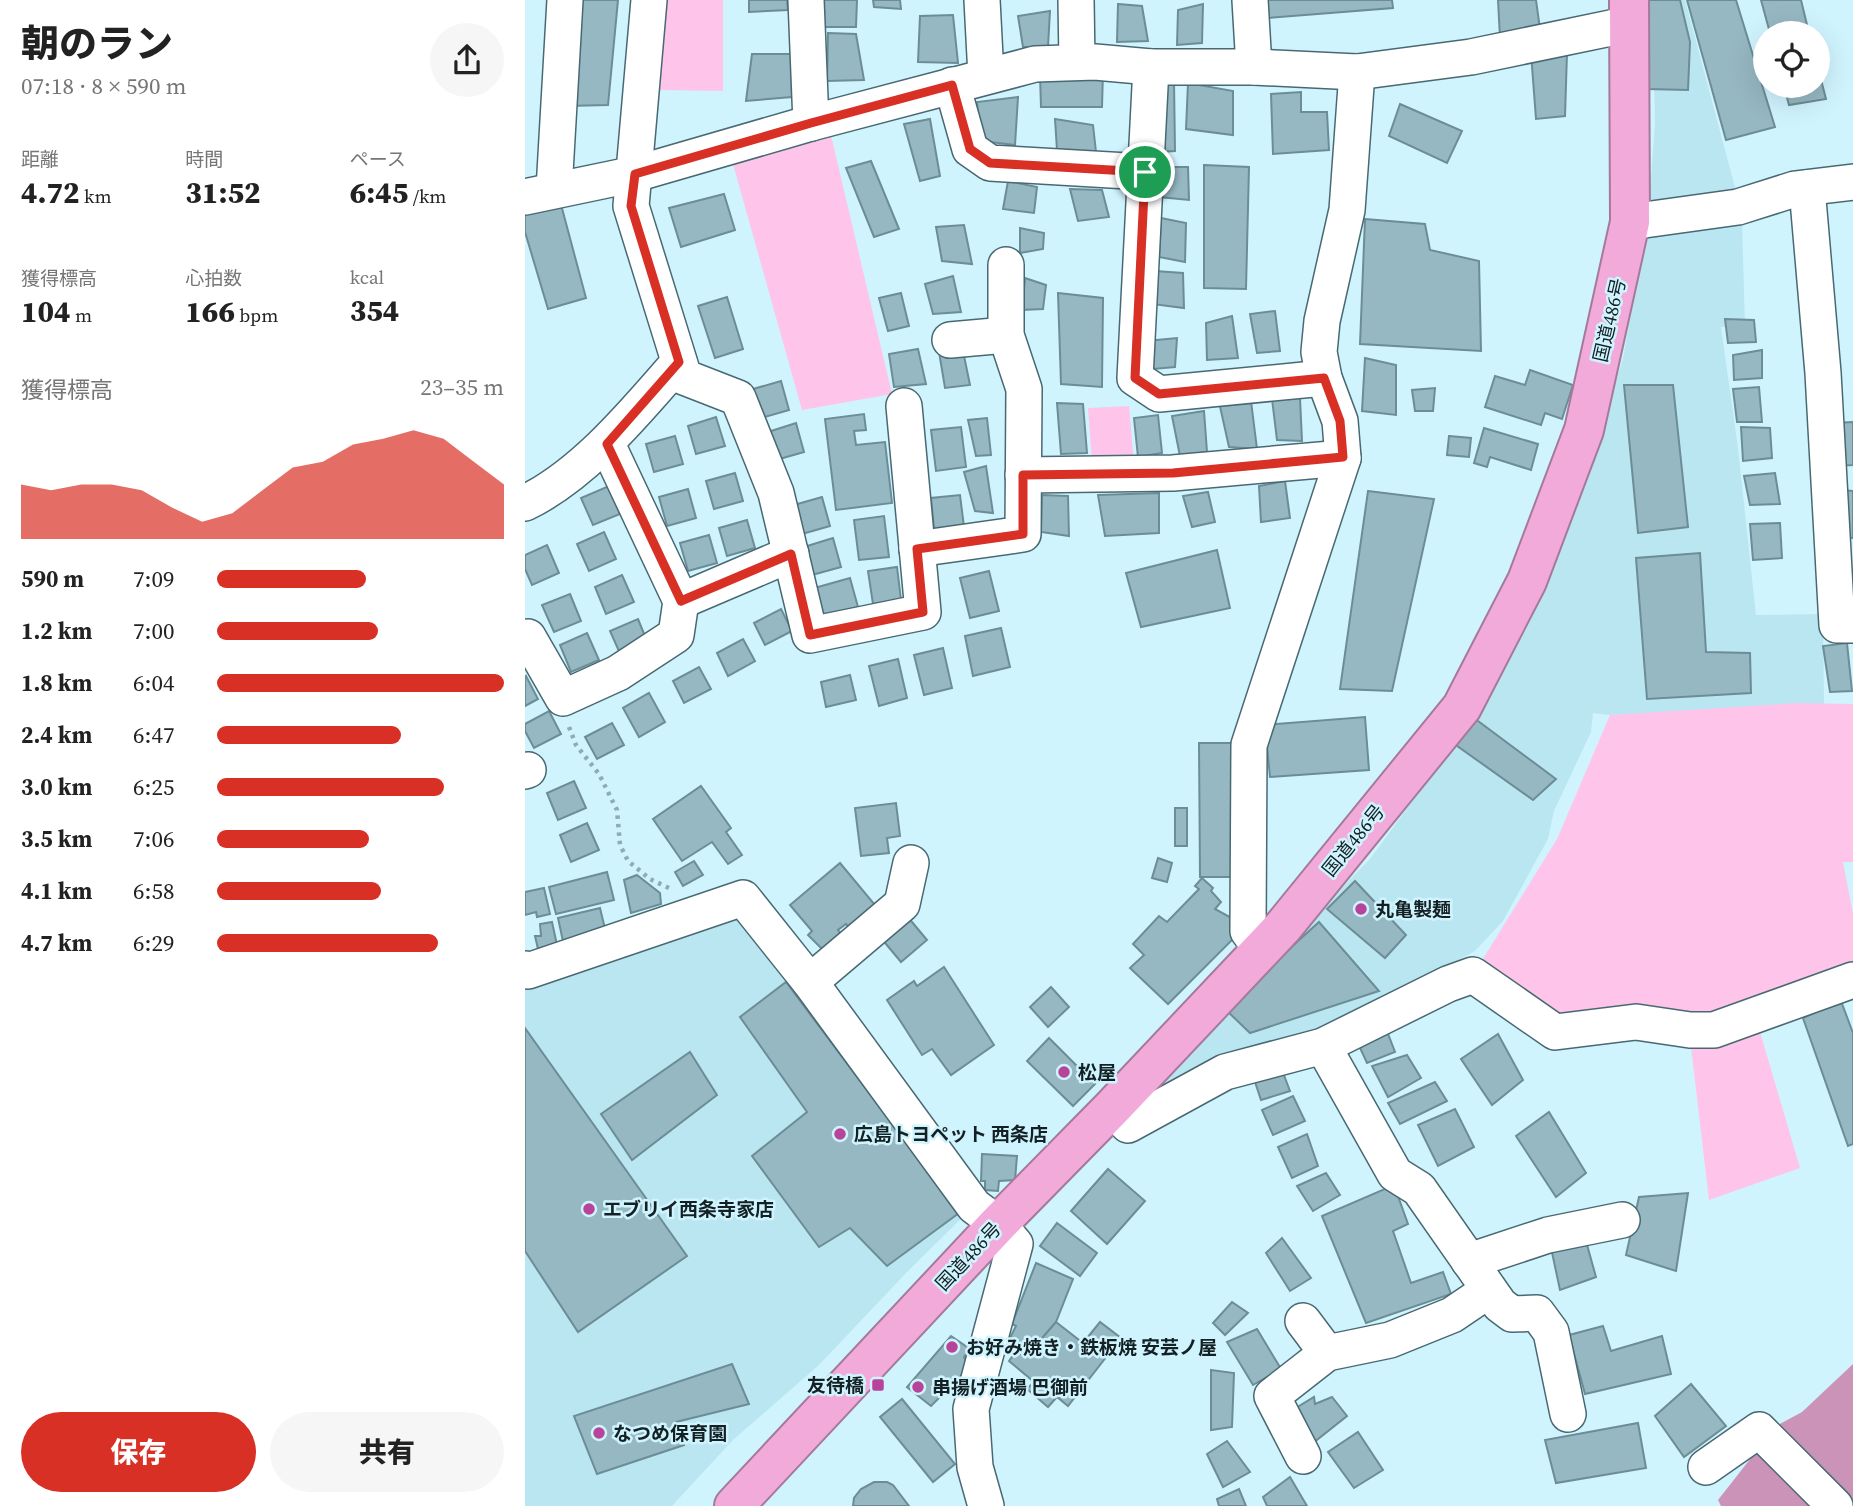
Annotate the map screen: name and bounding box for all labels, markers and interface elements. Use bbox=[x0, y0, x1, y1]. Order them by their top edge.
text: 朝のラン bbox=[21, 18, 173, 70]
map controls bbox=[1753, 21, 1830, 98]
button: locate bbox=[1753, 21, 1830, 98]
button: share bbox=[430, 23, 504, 97]
text: 07:18 · 8 × 590 m bbox=[21, 70, 187, 102]
pin bbox=[1115, 142, 1175, 202]
text: 距離 bbox=[21, 146, 59, 172]
text: 時間 bbox=[185, 146, 223, 172]
text: ペース bbox=[350, 146, 406, 172]
icon: arrive bbox=[1126, 153, 1164, 191]
text: 4.72 bbox=[21, 172, 80, 213]
text: 31:52 bbox=[185, 172, 260, 213]
text: 6:45 bbox=[350, 172, 408, 213]
text: km bbox=[80, 183, 112, 209]
text: /km bbox=[408, 183, 446, 209]
text: kcal bbox=[350, 264, 384, 290]
text: 獲得標高 bbox=[21, 265, 97, 291]
text: 心拍数 bbox=[185, 265, 242, 291]
street label: 国道486号 bbox=[1587, 275, 1631, 365]
text: 354 bbox=[350, 290, 399, 331]
text: 104 bbox=[21, 291, 71, 332]
text: 166 bbox=[185, 291, 235, 332]
text: m bbox=[71, 302, 92, 328]
text: bpm bbox=[235, 302, 278, 328]
text: 23–35 m bbox=[420, 371, 504, 403]
text: 獲得標高 bbox=[21, 374, 113, 406]
text: 590 m bbox=[21, 563, 84, 595]
text: 7:09 bbox=[133, 563, 174, 595]
text: 1.2 km bbox=[21, 615, 92, 647]
text: 7:00 bbox=[133, 615, 174, 647]
text: 1.8 km bbox=[21, 667, 92, 699]
text: 6:04 bbox=[133, 667, 174, 699]
text: 2.4 km bbox=[21, 719, 92, 751]
text: 6:47 bbox=[133, 719, 174, 751]
text: 3.0 km bbox=[21, 771, 92, 803]
text: 6:25 bbox=[133, 771, 174, 803]
street label: 国道486号 bbox=[1316, 799, 1390, 881]
text: 3.5 km bbox=[21, 823, 92, 855]
text: 7:06 bbox=[133, 823, 174, 855]
text: 4.1 km bbox=[21, 875, 92, 907]
text: 6:58 bbox=[133, 875, 174, 907]
place label: 丸亀製麺 bbox=[1375, 896, 1451, 922]
marker: 丸亀製麺 bbox=[1353, 901, 1369, 917]
text: 4.7 km bbox=[21, 927, 92, 959]
text: 6:29 bbox=[133, 927, 174, 959]
place label: 松屋 bbox=[1078, 1059, 1116, 1085]
marker: 松屋 bbox=[1056, 1064, 1072, 1080]
place label: 広島トヨペット 西条店 bbox=[854, 1121, 1048, 1147]
marker: 広島トヨペット 西条店 bbox=[832, 1126, 848, 1142]
place label: エブリイ西条寺家店 bbox=[603, 1196, 774, 1222]
marker: エブリイ西条寺家店 bbox=[581, 1201, 597, 1217]
street label: 国道486号 bbox=[929, 1216, 1007, 1296]
place label: お好み焼き・鉄板焼 安芸ノ屋 bbox=[966, 1334, 1217, 1360]
marker: お好み焼き・鉄板焼 安芸ノ屋 bbox=[944, 1339, 960, 1355]
place label: 友待橋 bbox=[807, 1372, 864, 1398]
place label: 串揚げ酒場 巴御前 bbox=[932, 1374, 1088, 1400]
marker: 友待橋 bbox=[870, 1377, 886, 1393]
marker: 串揚げ酒場 巴御前 bbox=[910, 1379, 926, 1395]
button: 保存 bbox=[21, 1412, 256, 1492]
button: 共有 bbox=[270, 1412, 504, 1492]
place label: なつめ保育園 bbox=[613, 1420, 727, 1446]
marker: なつめ保育園 bbox=[591, 1425, 607, 1441]

